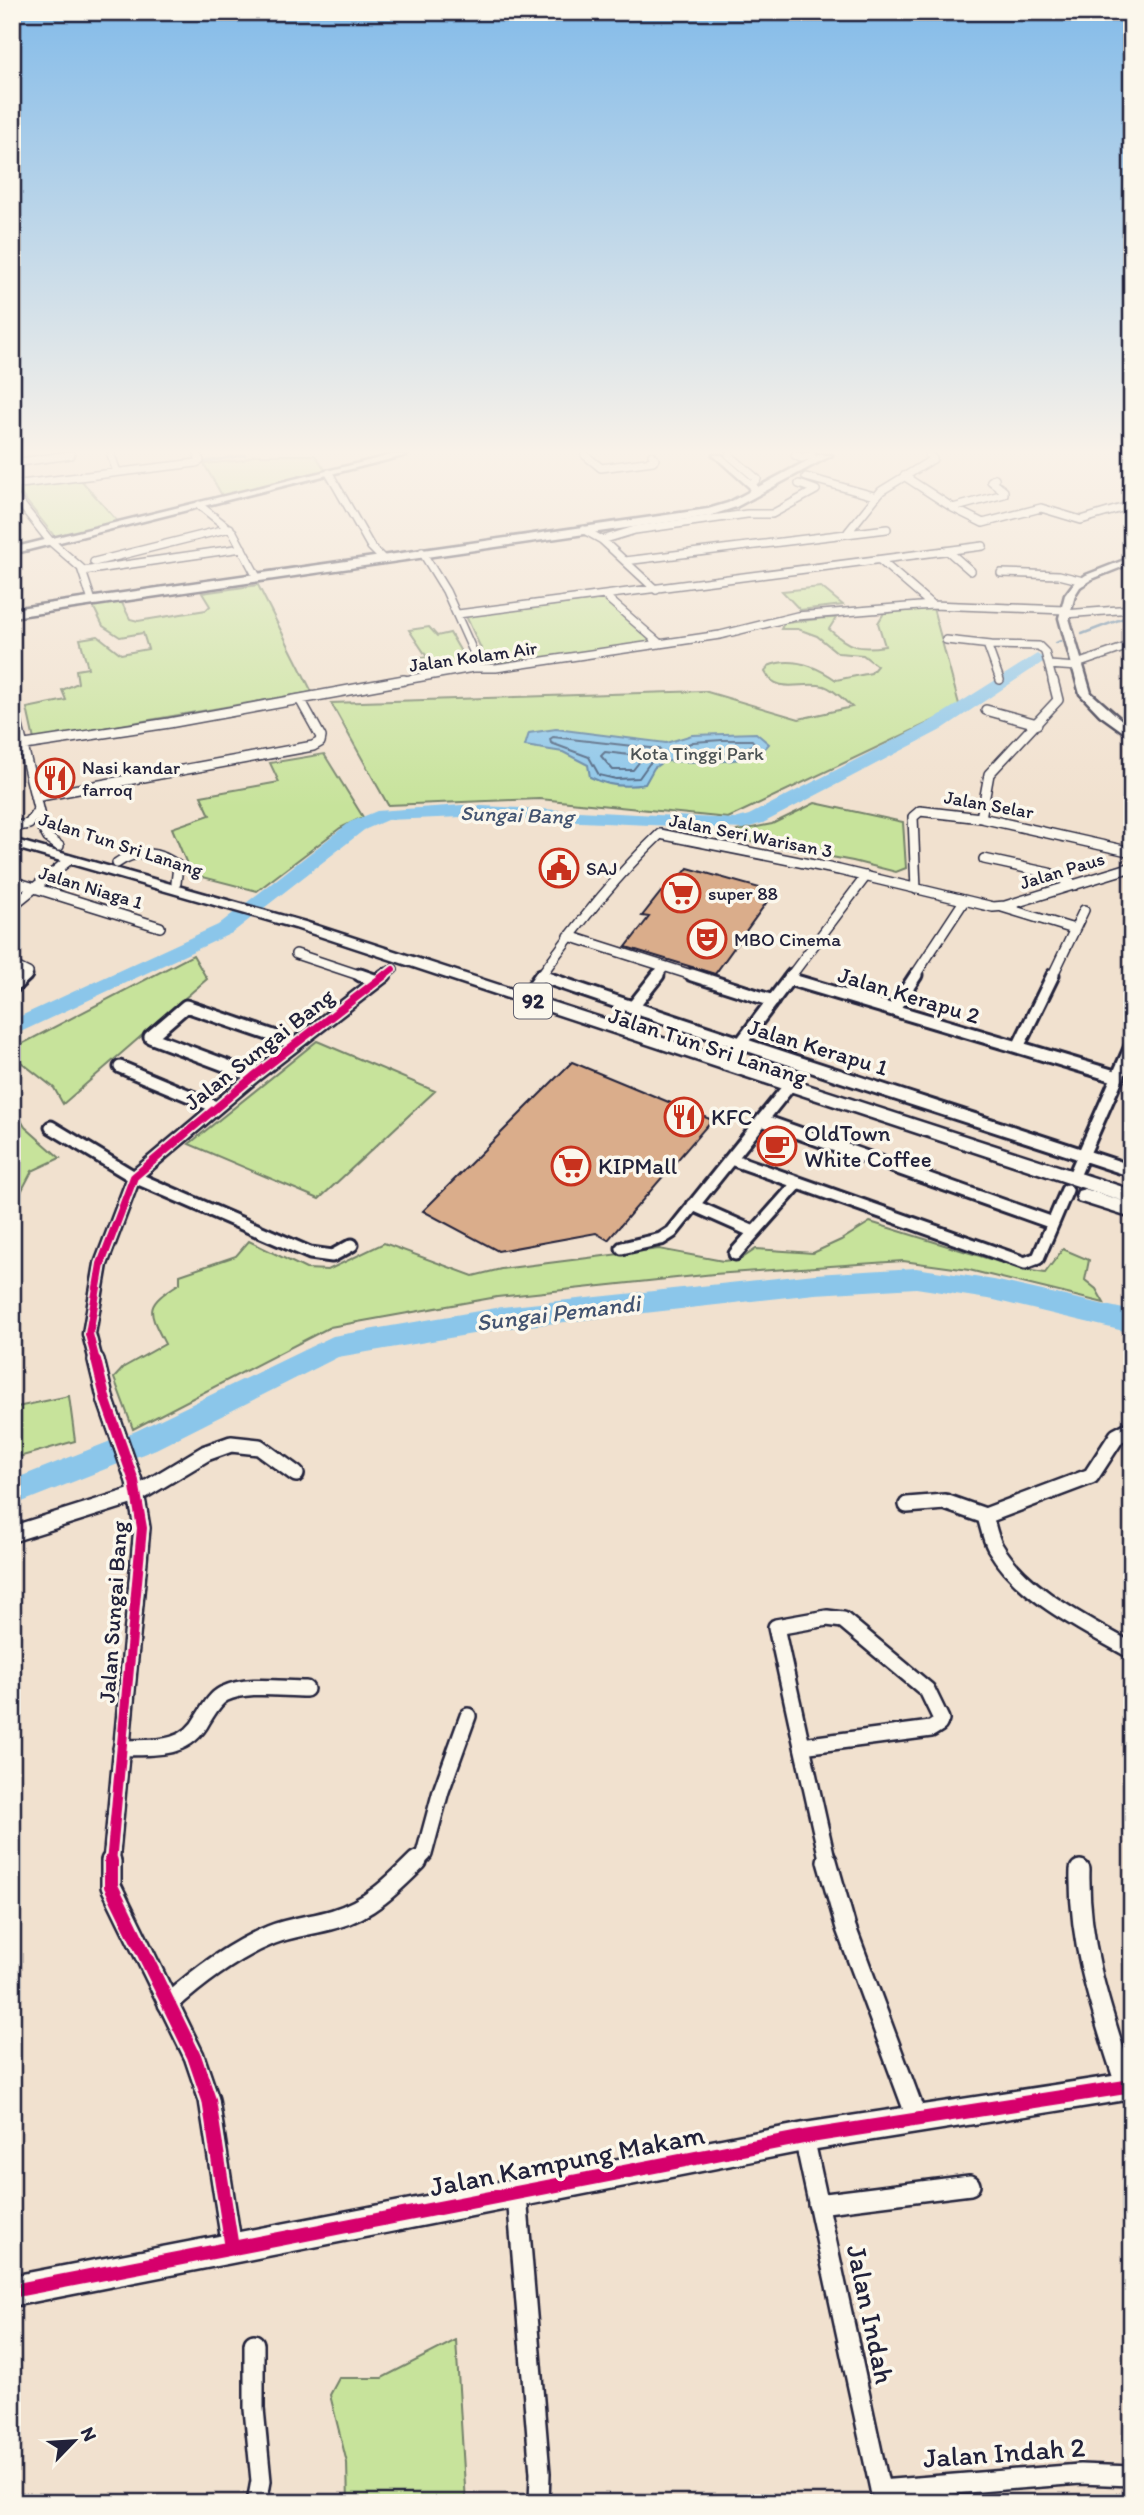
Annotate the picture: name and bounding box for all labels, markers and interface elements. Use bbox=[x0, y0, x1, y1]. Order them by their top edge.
street label: Jalan Kolam Air bbox=[408, 636, 539, 677]
park label: Kota Tinggi Park bbox=[630, 742, 764, 765]
place label: Nasi kandar farroq bbox=[82, 756, 181, 801]
restaurant icon: Nasi kandar farroq bbox=[34, 757, 76, 799]
street label: Jalan Selar bbox=[942, 785, 1036, 824]
water label: Sungai Bang bbox=[460, 800, 576, 829]
street label: Jalan Tun Sri Lanang bbox=[36, 807, 206, 882]
street label: Jalan Seri Warisan 3 bbox=[667, 808, 835, 863]
public building icon: SAJ bbox=[538, 847, 580, 889]
street label: Jalan Paus bbox=[1017, 847, 1107, 894]
place label: SAJ bbox=[586, 857, 618, 880]
street label: Jalan Niaga 1 bbox=[36, 861, 146, 914]
supermarket icon: super 88 bbox=[660, 872, 702, 914]
place label: super 88 bbox=[708, 882, 778, 905]
theatre icon: MBO Cinema bbox=[686, 918, 728, 960]
place label: MBO Cinema bbox=[734, 928, 841, 951]
street label: Jalan Kerapu 2 bbox=[835, 960, 983, 1030]
street label: Jalan Sungai Bang bbox=[178, 982, 340, 1116]
road number: 92 bbox=[514, 984, 552, 1018]
street label: Jalan Tun Sri Lanang bbox=[605, 1001, 811, 1091]
street label: Jalan Kerapu 1 bbox=[744, 1012, 892, 1082]
restaurant icon: KFC bbox=[663, 1096, 705, 1138]
place label: KFC bbox=[711, 1103, 752, 1131]
place label: OldTown White Coffee bbox=[804, 1119, 932, 1173]
cafe icon: OldTown White Coffee bbox=[756, 1125, 798, 1167]
supermarket icon: KIPMall bbox=[550, 1145, 592, 1187]
place label: KIPMall bbox=[598, 1152, 678, 1180]
water label: Sungai Pemandi bbox=[474, 1288, 644, 1337]
street label: Jalan Sungai Bang bbox=[93, 1520, 133, 1704]
street label: Jalan Kampung Makam bbox=[427, 2117, 708, 2203]
street label: Jalan Indah bbox=[840, 2241, 902, 2387]
north arrow bbox=[38, 2406, 108, 2476]
text: N bbox=[76, 2423, 102, 2445]
street label: Jalan Indah 2 bbox=[922, 2429, 1086, 2475]

